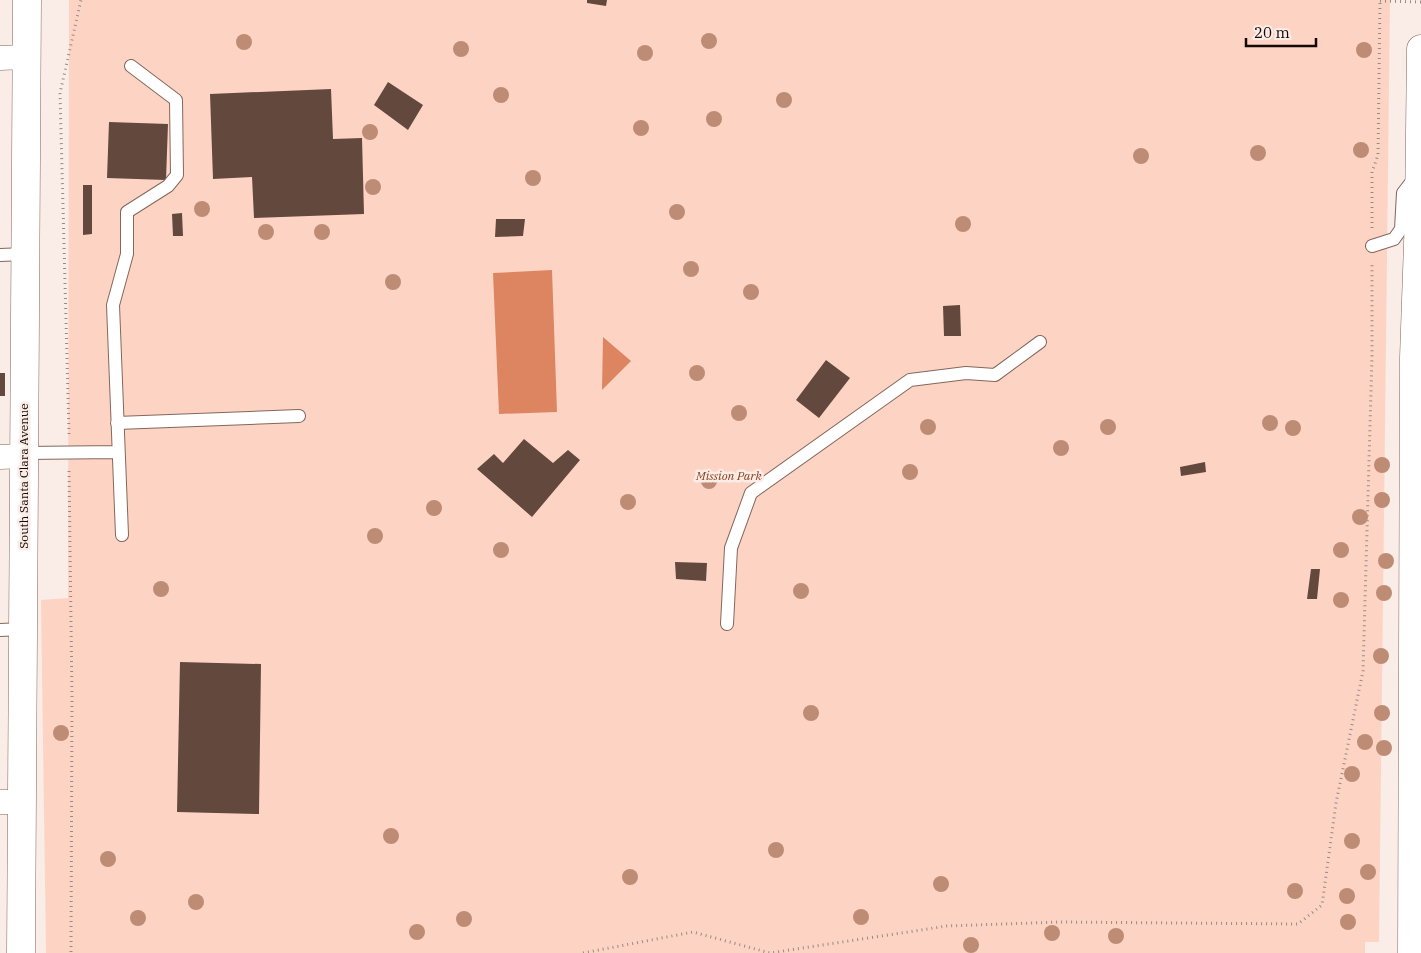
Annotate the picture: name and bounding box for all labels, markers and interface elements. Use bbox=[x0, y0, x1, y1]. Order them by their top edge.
scale bar bbox=[1246, 15, 1316, 47]
text: 20 m bbox=[1254, 23, 1290, 42]
street label: South Santa Clara Avenue bbox=[16, 403, 31, 549]
park label: Mission Park bbox=[695, 468, 763, 483]

